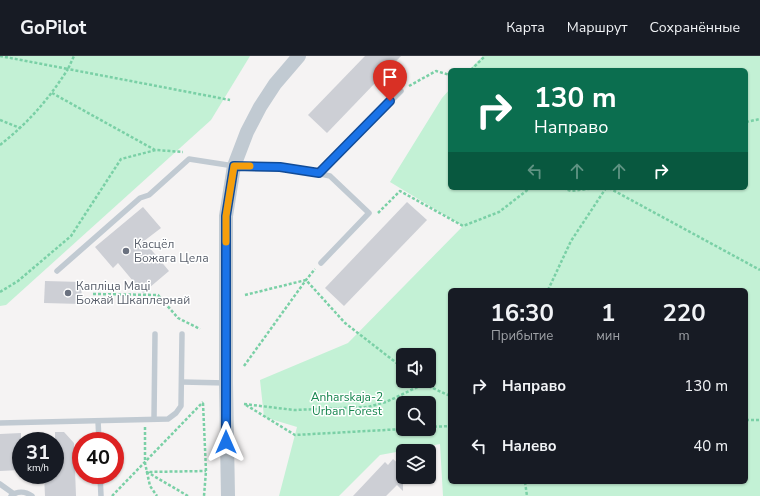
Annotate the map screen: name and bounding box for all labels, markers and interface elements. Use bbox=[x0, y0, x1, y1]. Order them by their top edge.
text: GoPilot bbox=[20, 15, 86, 41]
text: Карта bbox=[506, 18, 545, 37]
text: Маршрут bbox=[567, 18, 628, 37]
text: Сохранённые bbox=[650, 18, 740, 37]
pin bbox=[373, 60, 407, 101]
icon: arrive bbox=[379, 66, 401, 88]
text: 130 m bbox=[534, 79, 617, 117]
icon: right bbox=[468, 84, 520, 136]
text: Направо bbox=[534, 115, 608, 139]
icon: left bbox=[524, 160, 546, 182]
icon: ahead bbox=[566, 160, 588, 182]
icon: ahead bbox=[608, 160, 630, 182]
icon: right bbox=[650, 160, 672, 182]
place label: Касцёл Божага Цела bbox=[134, 236, 209, 266]
marker: Касцёл Божага Цела bbox=[121, 246, 131, 256]
place label: Капліца Маці Божай Шкаплернай bbox=[76, 278, 190, 308]
marker: Капліца Маці Божай Шкаплернай bbox=[63, 288, 73, 298]
text: 16:30 bbox=[490, 297, 554, 329]
text: 1 bbox=[601, 297, 615, 329]
text: 220 bbox=[662, 297, 706, 329]
text: Прибытие bbox=[491, 327, 553, 345]
text: мин bbox=[596, 327, 620, 345]
text: m bbox=[678, 327, 690, 345]
map controls bbox=[396, 348, 436, 484]
button: sound bbox=[396, 348, 436, 388]
icon: right bbox=[468, 375, 490, 397]
text: Направо bbox=[502, 376, 566, 396]
text: 130 m bbox=[684, 376, 728, 396]
park label: Anharskaja-2 Urban Forest bbox=[311, 389, 383, 419]
button: search bbox=[396, 396, 436, 436]
position arrow bbox=[205, 421, 247, 463]
speed limit sign: 40 bbox=[72, 432, 124, 484]
icon: left bbox=[468, 435, 490, 457]
text: Налево bbox=[502, 436, 557, 456]
text: 40 m bbox=[693, 436, 728, 456]
text: 31 bbox=[26, 439, 50, 466]
button: layers bbox=[396, 444, 436, 484]
text: km/h bbox=[27, 461, 49, 475]

